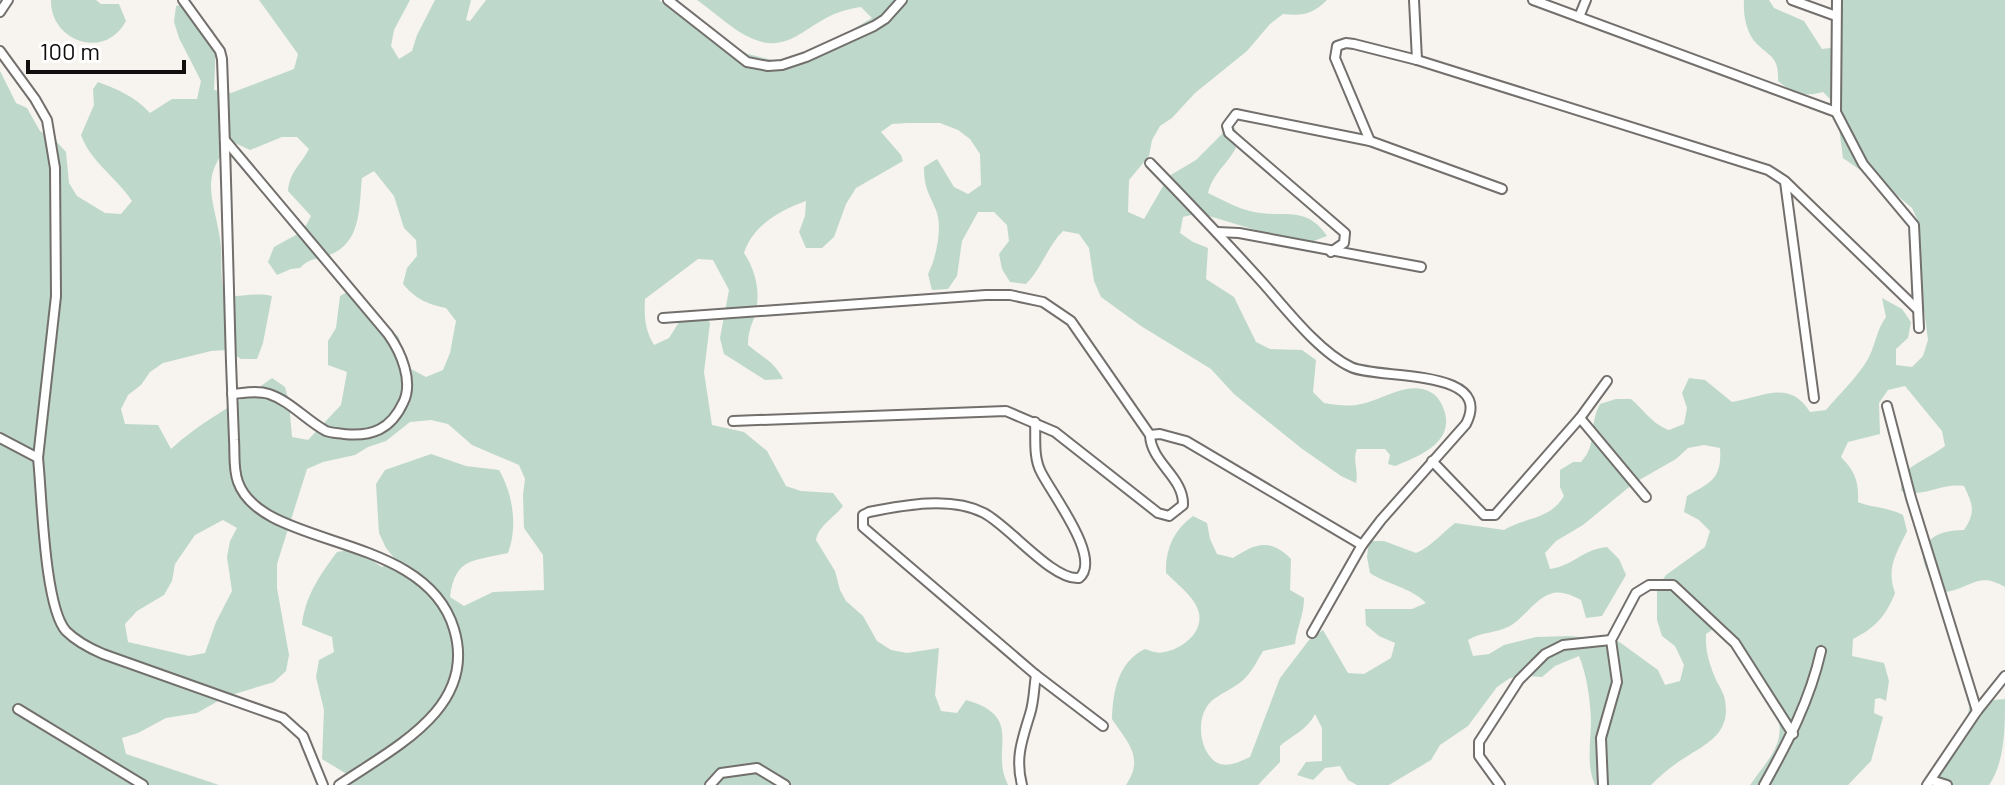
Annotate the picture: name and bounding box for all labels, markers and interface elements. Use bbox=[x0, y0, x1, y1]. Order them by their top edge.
scale bar bbox=[28, 24, 184, 74]
text: 100 m bbox=[40, 36, 100, 65]

